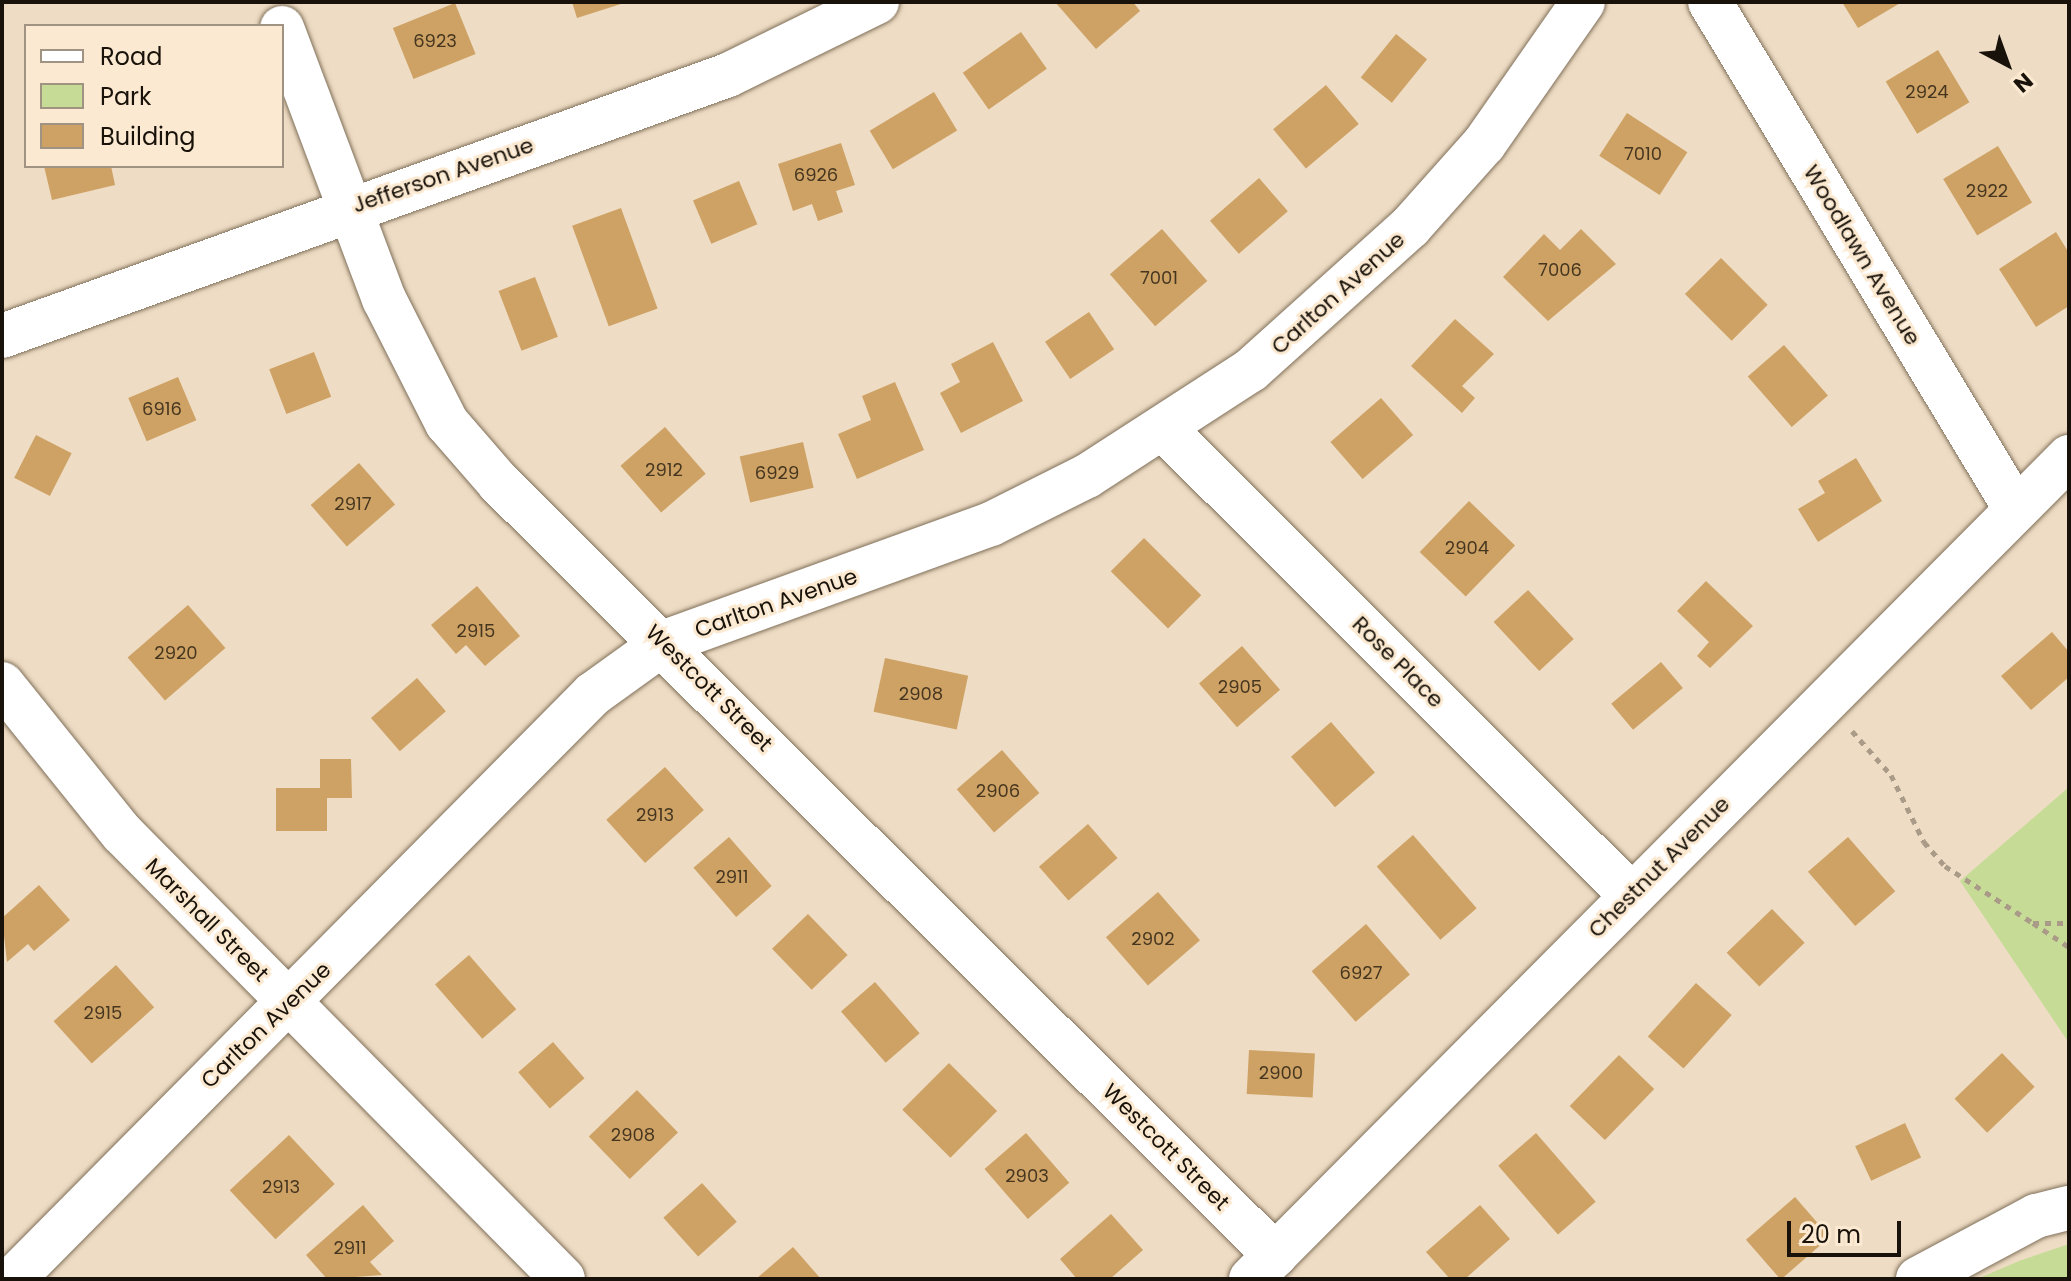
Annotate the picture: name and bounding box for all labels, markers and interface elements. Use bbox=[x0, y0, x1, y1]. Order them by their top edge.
legend bbox=[24, 24, 284, 168]
north arrow bbox=[1967, 24, 2047, 104]
house number: 6923 bbox=[413, 30, 457, 52]
text: Road bbox=[100, 40, 162, 73]
text: N bbox=[2007, 65, 2039, 100]
text: Park bbox=[100, 80, 151, 113]
house number: 2924 bbox=[1905, 81, 1949, 103]
text: Building bbox=[100, 120, 196, 153]
street label: Jefferson Avenue bbox=[349, 132, 537, 218]
house number: 7010 bbox=[1624, 143, 1662, 165]
street label: Woodlawn Avenue bbox=[1798, 160, 1926, 350]
house number: 6926 bbox=[794, 164, 838, 186]
house number: 2922 bbox=[1966, 180, 2008, 202]
street label: Carlton Avenue bbox=[1266, 226, 1410, 360]
house number: 7006 bbox=[1538, 259, 1582, 281]
house number: 7001 bbox=[1140, 267, 1178, 289]
house number: 6916 bbox=[142, 398, 182, 420]
house number: 2912 bbox=[645, 459, 683, 481]
house number: 6929 bbox=[755, 462, 799, 484]
house number: 2917 bbox=[334, 493, 372, 515]
house number: 2904 bbox=[1445, 537, 1489, 559]
street label: Carlton Avenue bbox=[691, 563, 861, 643]
street label: Rose Place bbox=[1347, 611, 1449, 713]
street label: Westcott Street bbox=[640, 619, 778, 757]
house number: 2915 bbox=[457, 620, 495, 642]
house number: 2920 bbox=[154, 642, 198, 664]
house number: 2905 bbox=[1218, 676, 1262, 698]
house number: 2908 bbox=[899, 683, 943, 705]
house number: 2906 bbox=[976, 780, 1020, 802]
street label: Chestnut Avenue bbox=[1583, 791, 1735, 943]
house number: 2913 bbox=[636, 804, 674, 826]
street label: Marshall Street bbox=[140, 853, 274, 987]
house number: 2911 bbox=[715, 866, 749, 888]
house number: 2902 bbox=[1131, 928, 1175, 950]
street label: Carlton Avenue bbox=[196, 956, 336, 1094]
house number: 6927 bbox=[1340, 962, 1382, 984]
house number: 2915 bbox=[84, 1002, 122, 1024]
house number: 2900 bbox=[1259, 1062, 1303, 1084]
street label: Westcott Street bbox=[1097, 1078, 1235, 1216]
house number: 2908 bbox=[611, 1124, 655, 1146]
house number: 2903 bbox=[1005, 1165, 1049, 1187]
house number: 2913 bbox=[262, 1176, 300, 1198]
scale bar bbox=[1791, 1205, 1905, 1255]
text: 20 m bbox=[1801, 1218, 1861, 1251]
house number: 2911 bbox=[333, 1237, 367, 1259]

